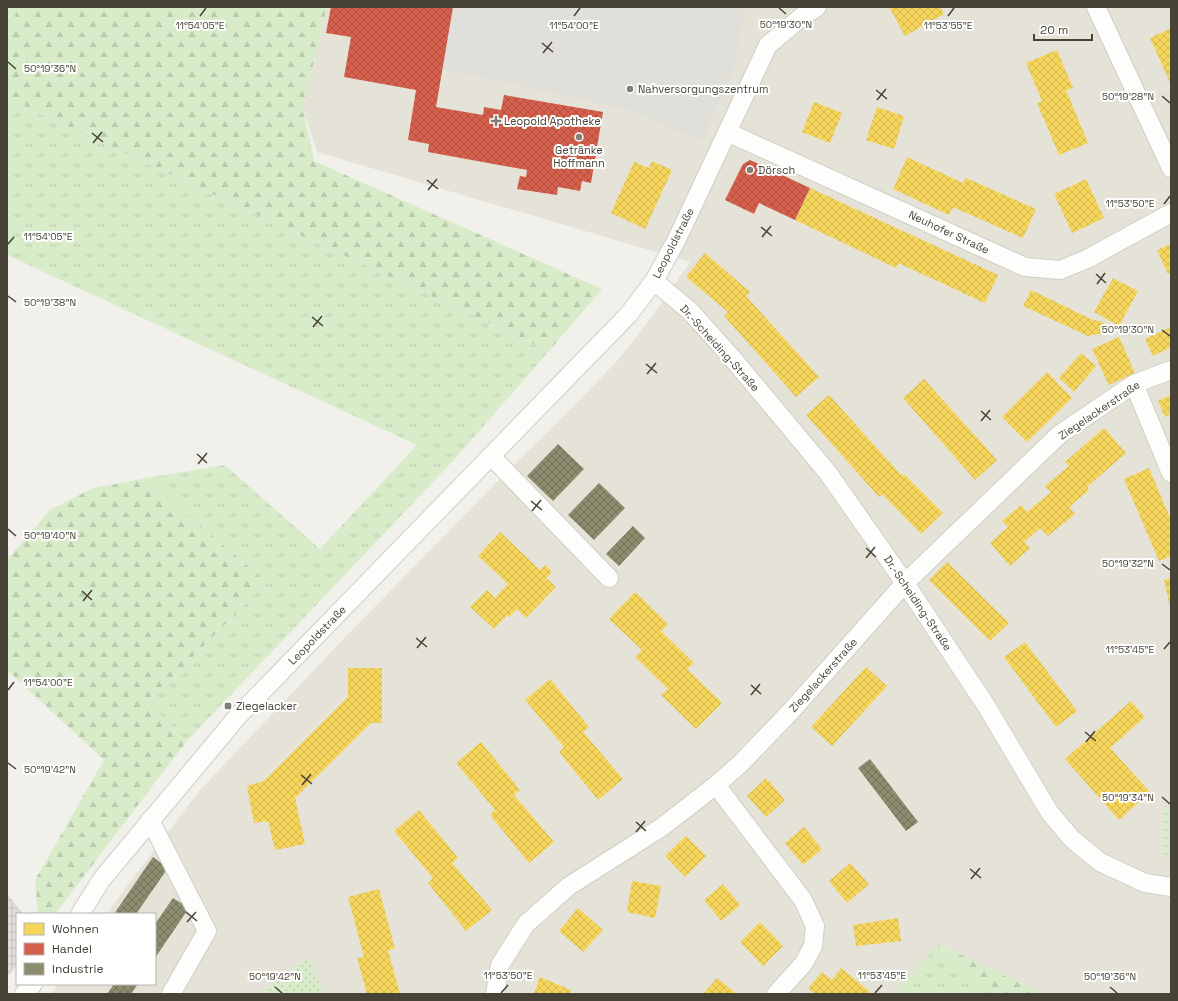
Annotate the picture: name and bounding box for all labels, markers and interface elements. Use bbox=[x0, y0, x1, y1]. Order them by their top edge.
scale bar bbox=[1034, 16, 1092, 42]
text: 50°19'30"N bbox=[760, 18, 812, 31]
text: 11°54'05"E bbox=[176, 19, 225, 32]
text: 11°54'00"E bbox=[549, 19, 599, 32]
text: 11°53'55"E bbox=[924, 19, 973, 32]
text: 20 m bbox=[1040, 22, 1068, 38]
text: 50°19'36"N bbox=[24, 62, 76, 75]
place label: Nahversorgungszentrum bbox=[638, 82, 768, 96]
marker: Nahversorgungszentrum bbox=[625, 84, 635, 94]
text: 50°19'28"N bbox=[1102, 90, 1154, 103]
place label: Leopold Apotheke bbox=[504, 114, 601, 128]
marker: Leopold Apotheke bbox=[491, 116, 501, 126]
marker: Getränke Hoffmann bbox=[574, 132, 584, 142]
place label: Getränke Hoffmann bbox=[553, 143, 605, 170]
place label: Dörsch bbox=[758, 163, 795, 177]
marker: Dörsch bbox=[745, 165, 755, 175]
text: 11°53'50"E bbox=[1106, 197, 1155, 210]
street label: Leopoldstraße bbox=[649, 205, 697, 281]
street label: Neuhofer Straße bbox=[906, 207, 992, 257]
text: 11°54'05"E bbox=[24, 230, 73, 243]
text: 50°19'38"N bbox=[24, 296, 76, 309]
street label: Dr.-Scheiding-Straße bbox=[677, 302, 763, 394]
text: 50°19'30"N bbox=[1102, 323, 1154, 336]
street label: Ziegelackerstraße bbox=[1056, 378, 1142, 442]
text: 50°19'40"N bbox=[24, 529, 76, 542]
street label: Dr.-Scheiding-Straße bbox=[881, 553, 955, 653]
text: 50°19'32"N bbox=[1102, 557, 1154, 570]
street label: Leopoldstraße bbox=[285, 602, 349, 668]
street label: Ziegelackerstraße bbox=[786, 635, 860, 715]
text: 11°53'45"E bbox=[1106, 643, 1155, 656]
text: 11°54'00"E bbox=[23, 676, 73, 689]
place label: Ziegelacker bbox=[236, 699, 297, 713]
marker: Ziegelacker bbox=[223, 701, 233, 711]
text: 50°19'42"N bbox=[24, 763, 76, 776]
text: 50°19'34"N bbox=[1102, 791, 1154, 804]
legend bbox=[16, 913, 156, 985]
text: Wohnen bbox=[52, 921, 99, 937]
text: Handel bbox=[52, 941, 92, 957]
text: Industrie bbox=[52, 961, 104, 977]
text: 11°53'50"E bbox=[484, 969, 533, 982]
text: 11°53'45"E bbox=[858, 969, 907, 982]
text: 50°19'42"N bbox=[249, 970, 301, 983]
text: 50°19'36"N bbox=[1084, 970, 1136, 983]

